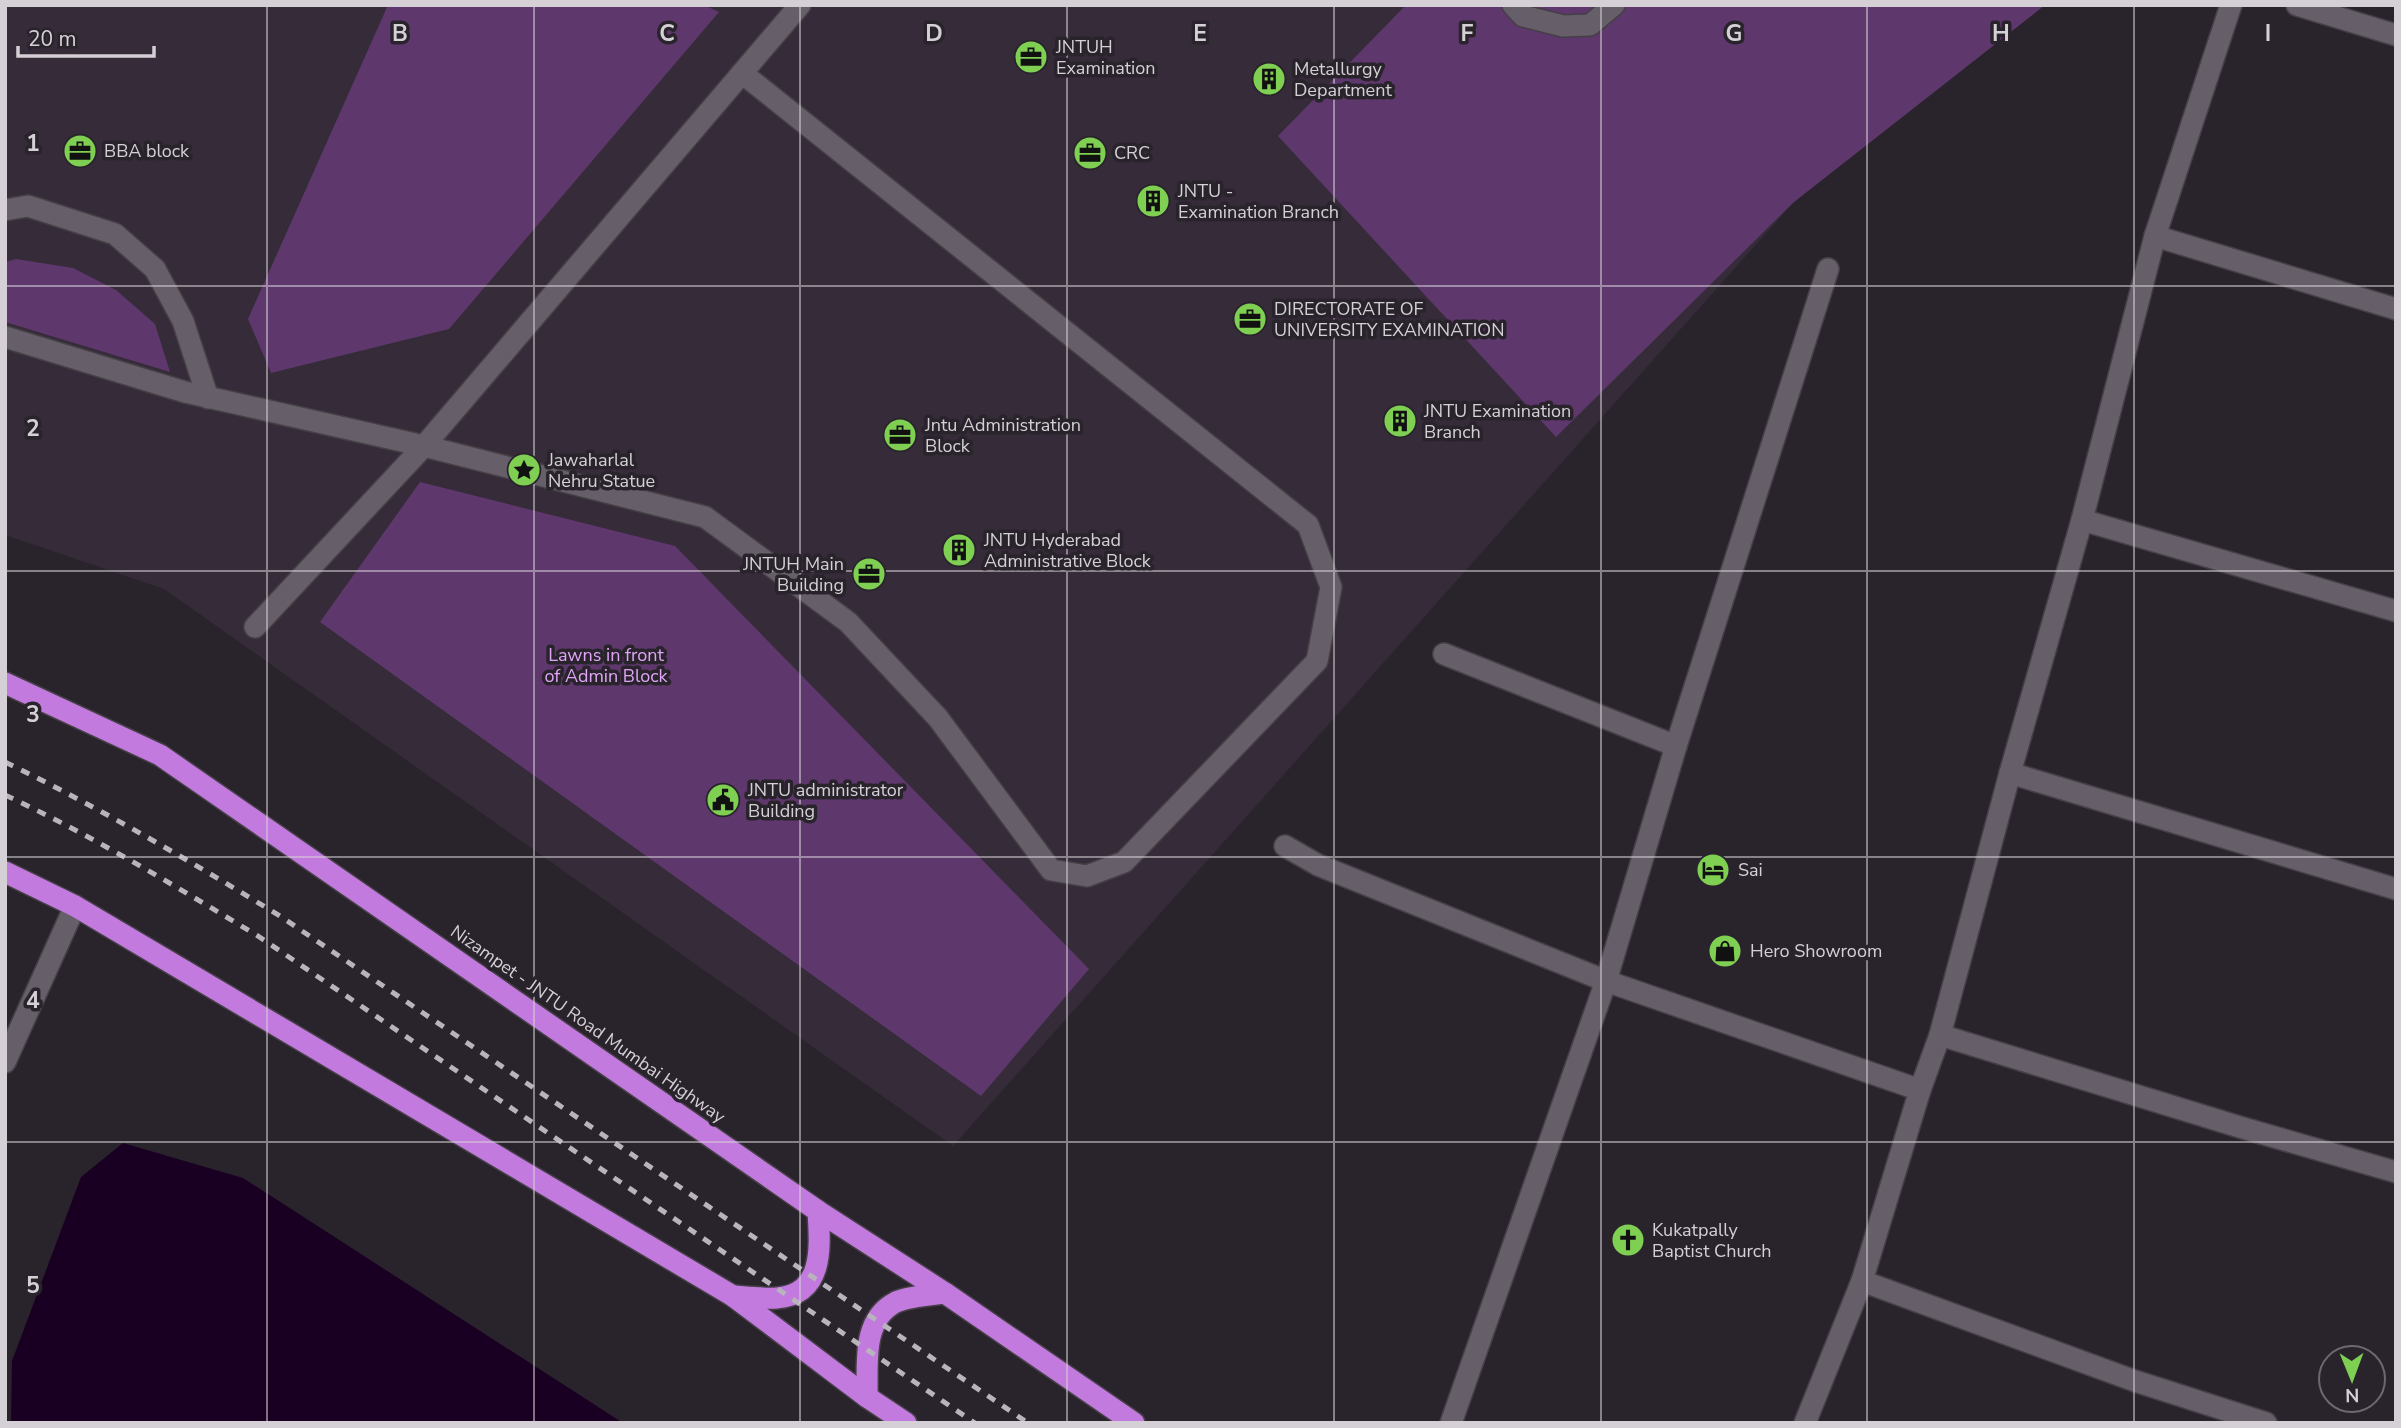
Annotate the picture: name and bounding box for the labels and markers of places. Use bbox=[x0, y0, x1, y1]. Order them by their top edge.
place label: JNTUH Examination bbox=[1055, 35, 1155, 80]
office icon: JNTUH Examination bbox=[1012, 38, 1050, 76]
place label: Metallurgy Department bbox=[1294, 57, 1392, 102]
building icon: Metallurgy Department bbox=[1250, 60, 1288, 98]
office icon: BBA block bbox=[61, 132, 99, 170]
office icon: CRC bbox=[1071, 134, 1109, 172]
place label: BBA block bbox=[104, 139, 190, 163]
place label: CRC bbox=[1114, 141, 1150, 165]
place label: JNTU - Examination Branch bbox=[1177, 179, 1339, 224]
building icon: JNTU - Examination Branch bbox=[1134, 182, 1172, 220]
place label: DIRECTORATE OF UNIVERSITY EXAMINATION bbox=[1274, 297, 1504, 342]
office icon: DIRECTORATE OF UNIVERSITY EXAMINATION bbox=[1231, 300, 1269, 338]
place label: JNTU Examination Branch bbox=[1423, 399, 1571, 444]
building icon: JNTU Examination Branch bbox=[1381, 402, 1419, 440]
place label: Jntu Administration Block bbox=[924, 413, 1081, 458]
office icon: Jntu Administration Block bbox=[881, 416, 919, 454]
place label: Jawaharlal Nehru Statue bbox=[547, 448, 655, 493]
place icon: Jawaharlal Nehru Statue bbox=[505, 451, 543, 489]
place label: JNTU Hyderabad Administrative Block bbox=[983, 528, 1152, 573]
building icon: JNTU Hyderabad Administrative Block bbox=[940, 531, 978, 569]
place label: JNTUH Main Building bbox=[742, 552, 844, 597]
office icon: JNTUH Main Building bbox=[850, 555, 888, 593]
place label: JNTU administrator Building bbox=[747, 778, 904, 823]
public building icon: JNTU administrator Building bbox=[704, 781, 742, 819]
hotel icon: Sai bbox=[1694, 851, 1732, 889]
place label: Sai bbox=[1738, 858, 1763, 882]
shop icon: Hero Showroom bbox=[1706, 932, 1744, 970]
place label: Hero Showroom bbox=[1750, 939, 1882, 963]
place label: Kukatpally Baptist Church bbox=[1652, 1218, 1771, 1263]
church icon: Kukatpally Baptist Church bbox=[1609, 1221, 1647, 1259]

